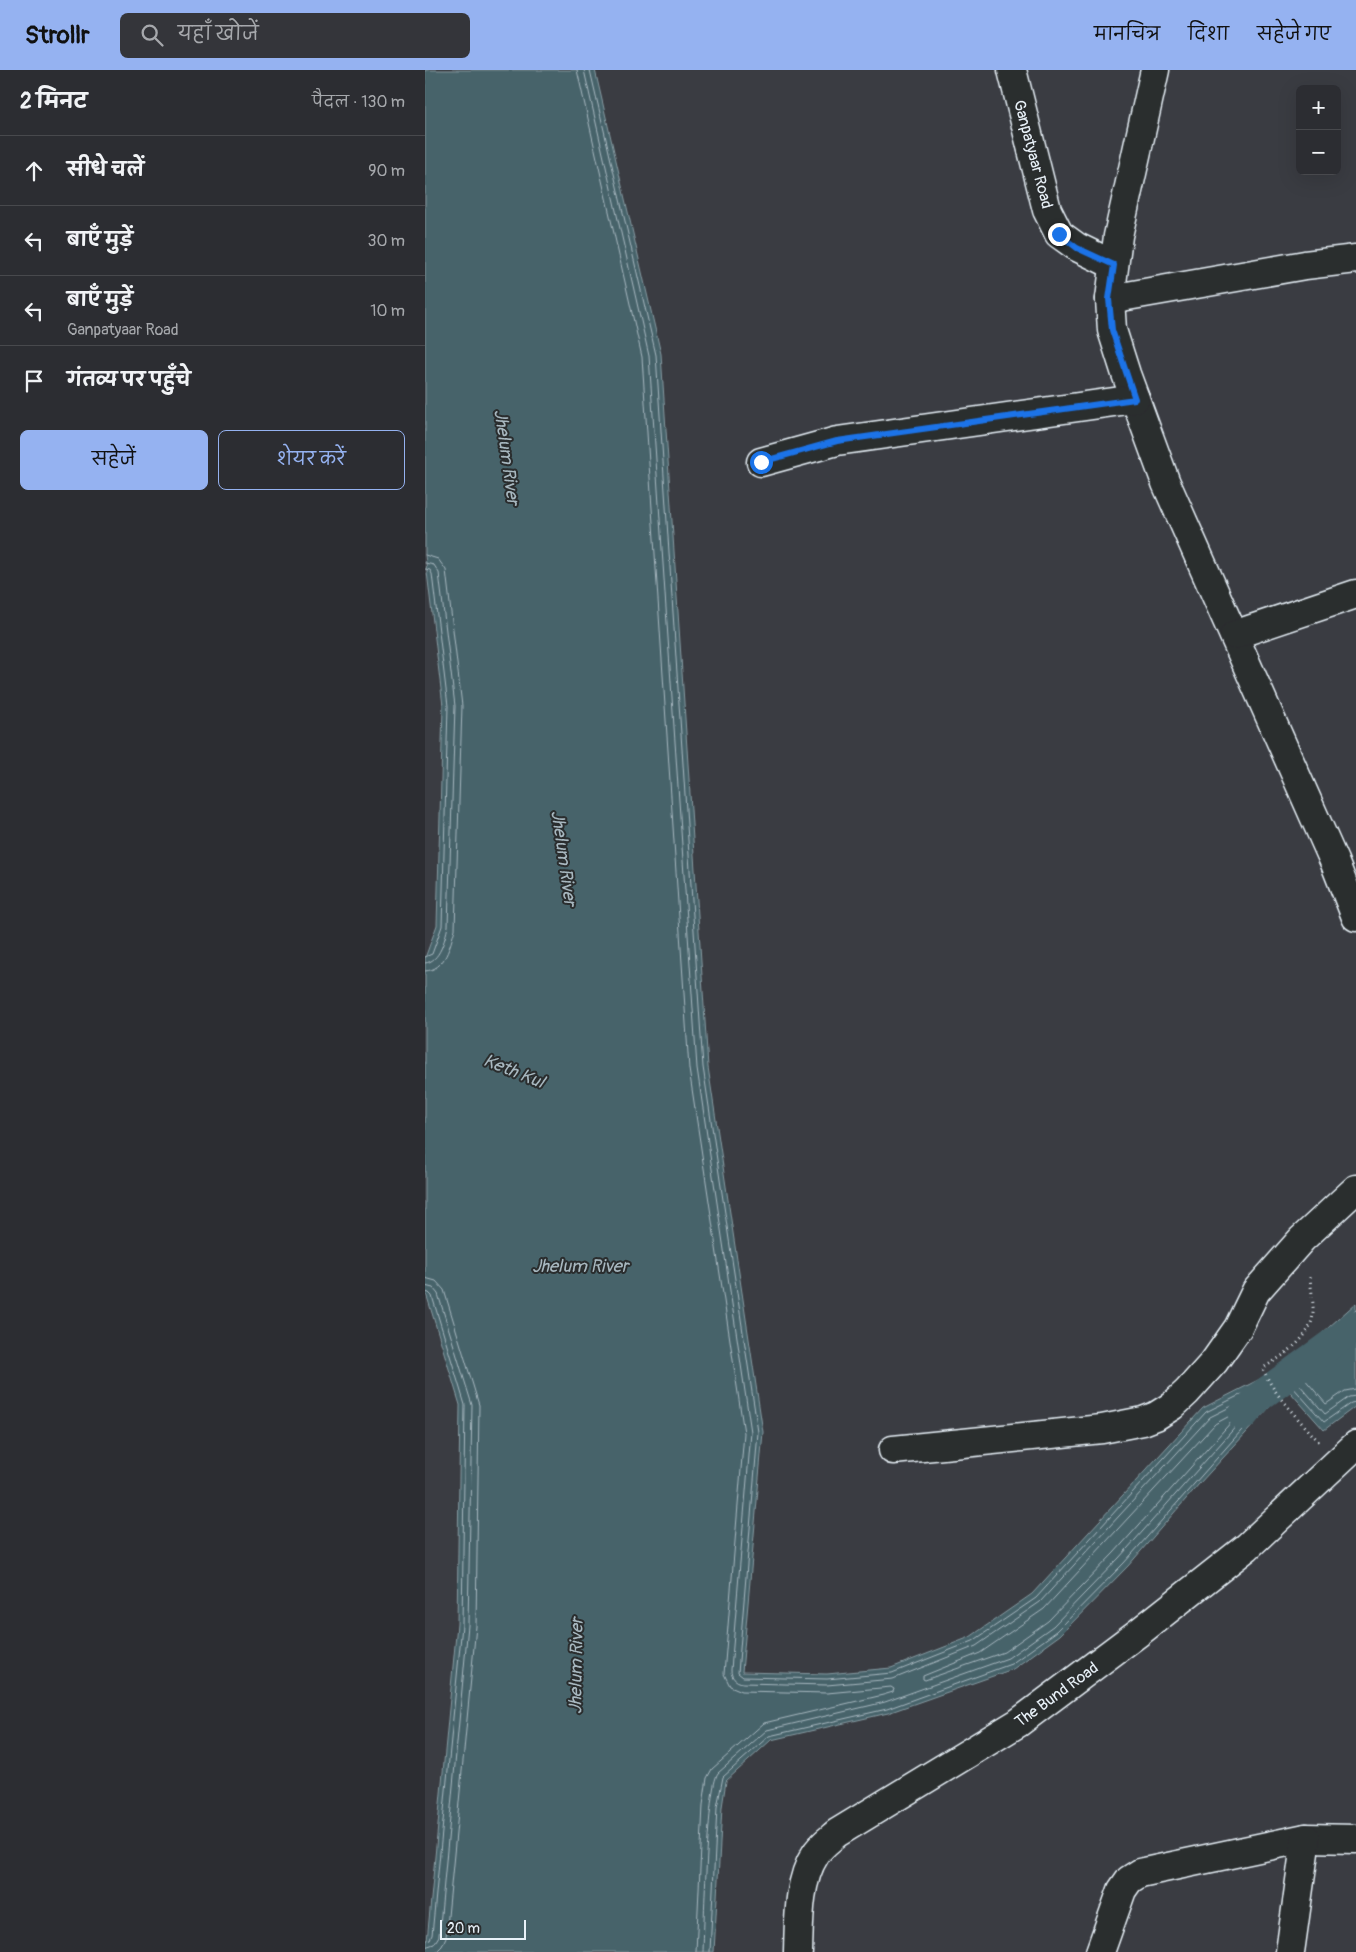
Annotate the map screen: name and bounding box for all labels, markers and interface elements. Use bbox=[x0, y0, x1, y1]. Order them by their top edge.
search box bbox=[120, 13, 470, 58]
text: Strollr bbox=[25, 21, 90, 50]
icon: search bbox=[138, 21, 166, 49]
text: यहाँ खोजें bbox=[178, 22, 259, 46]
text: मानचित्र bbox=[1094, 23, 1160, 46]
text: दिशा bbox=[1188, 23, 1229, 46]
text: सहेजे गए bbox=[1257, 23, 1331, 46]
map controls bbox=[1296, 85, 1341, 175]
button: + bbox=[1296, 85, 1341, 130]
text: 2 मिनट bbox=[20, 88, 87, 115]
text: पैदल · 130 m bbox=[312, 92, 405, 112]
street label: Ganpatyaar Road bbox=[1009, 98, 1057, 211]
button: − bbox=[1296, 130, 1341, 175]
icon: ahead bbox=[20, 157, 48, 185]
text: सीधे चलें bbox=[67, 158, 144, 182]
text: 90 m bbox=[368, 161, 405, 181]
route end bbox=[1048, 223, 1071, 246]
icon: left bbox=[20, 227, 48, 255]
text: बाएँ मुड़ें bbox=[67, 228, 133, 252]
text: 30 m bbox=[367, 231, 405, 251]
text: बाएँ मुड़ें bbox=[67, 288, 133, 312]
icon: left bbox=[20, 297, 48, 325]
text: 10 m bbox=[370, 301, 405, 321]
text: Ganpatyaar Road bbox=[67, 320, 179, 340]
icon: arrive bbox=[20, 367, 48, 395]
text: गंतव्य पर पहुँचे bbox=[67, 368, 191, 392]
water label: Jhelum River bbox=[488, 408, 525, 509]
button: सहेजें bbox=[20, 430, 208, 490]
button: शेयर करें bbox=[218, 430, 405, 490]
route start bbox=[750, 451, 773, 474]
water label: Jhelum River bbox=[545, 809, 582, 910]
water label: Keth Kul bbox=[480, 1049, 549, 1095]
water label: Jhelum River bbox=[532, 1255, 631, 1278]
water label: Jhelum River bbox=[564, 1615, 589, 1714]
street label: The Bund Road bbox=[1011, 1658, 1102, 1732]
scale bar bbox=[440, 1917, 526, 1940]
text: 20 m bbox=[447, 1920, 480, 1937]

